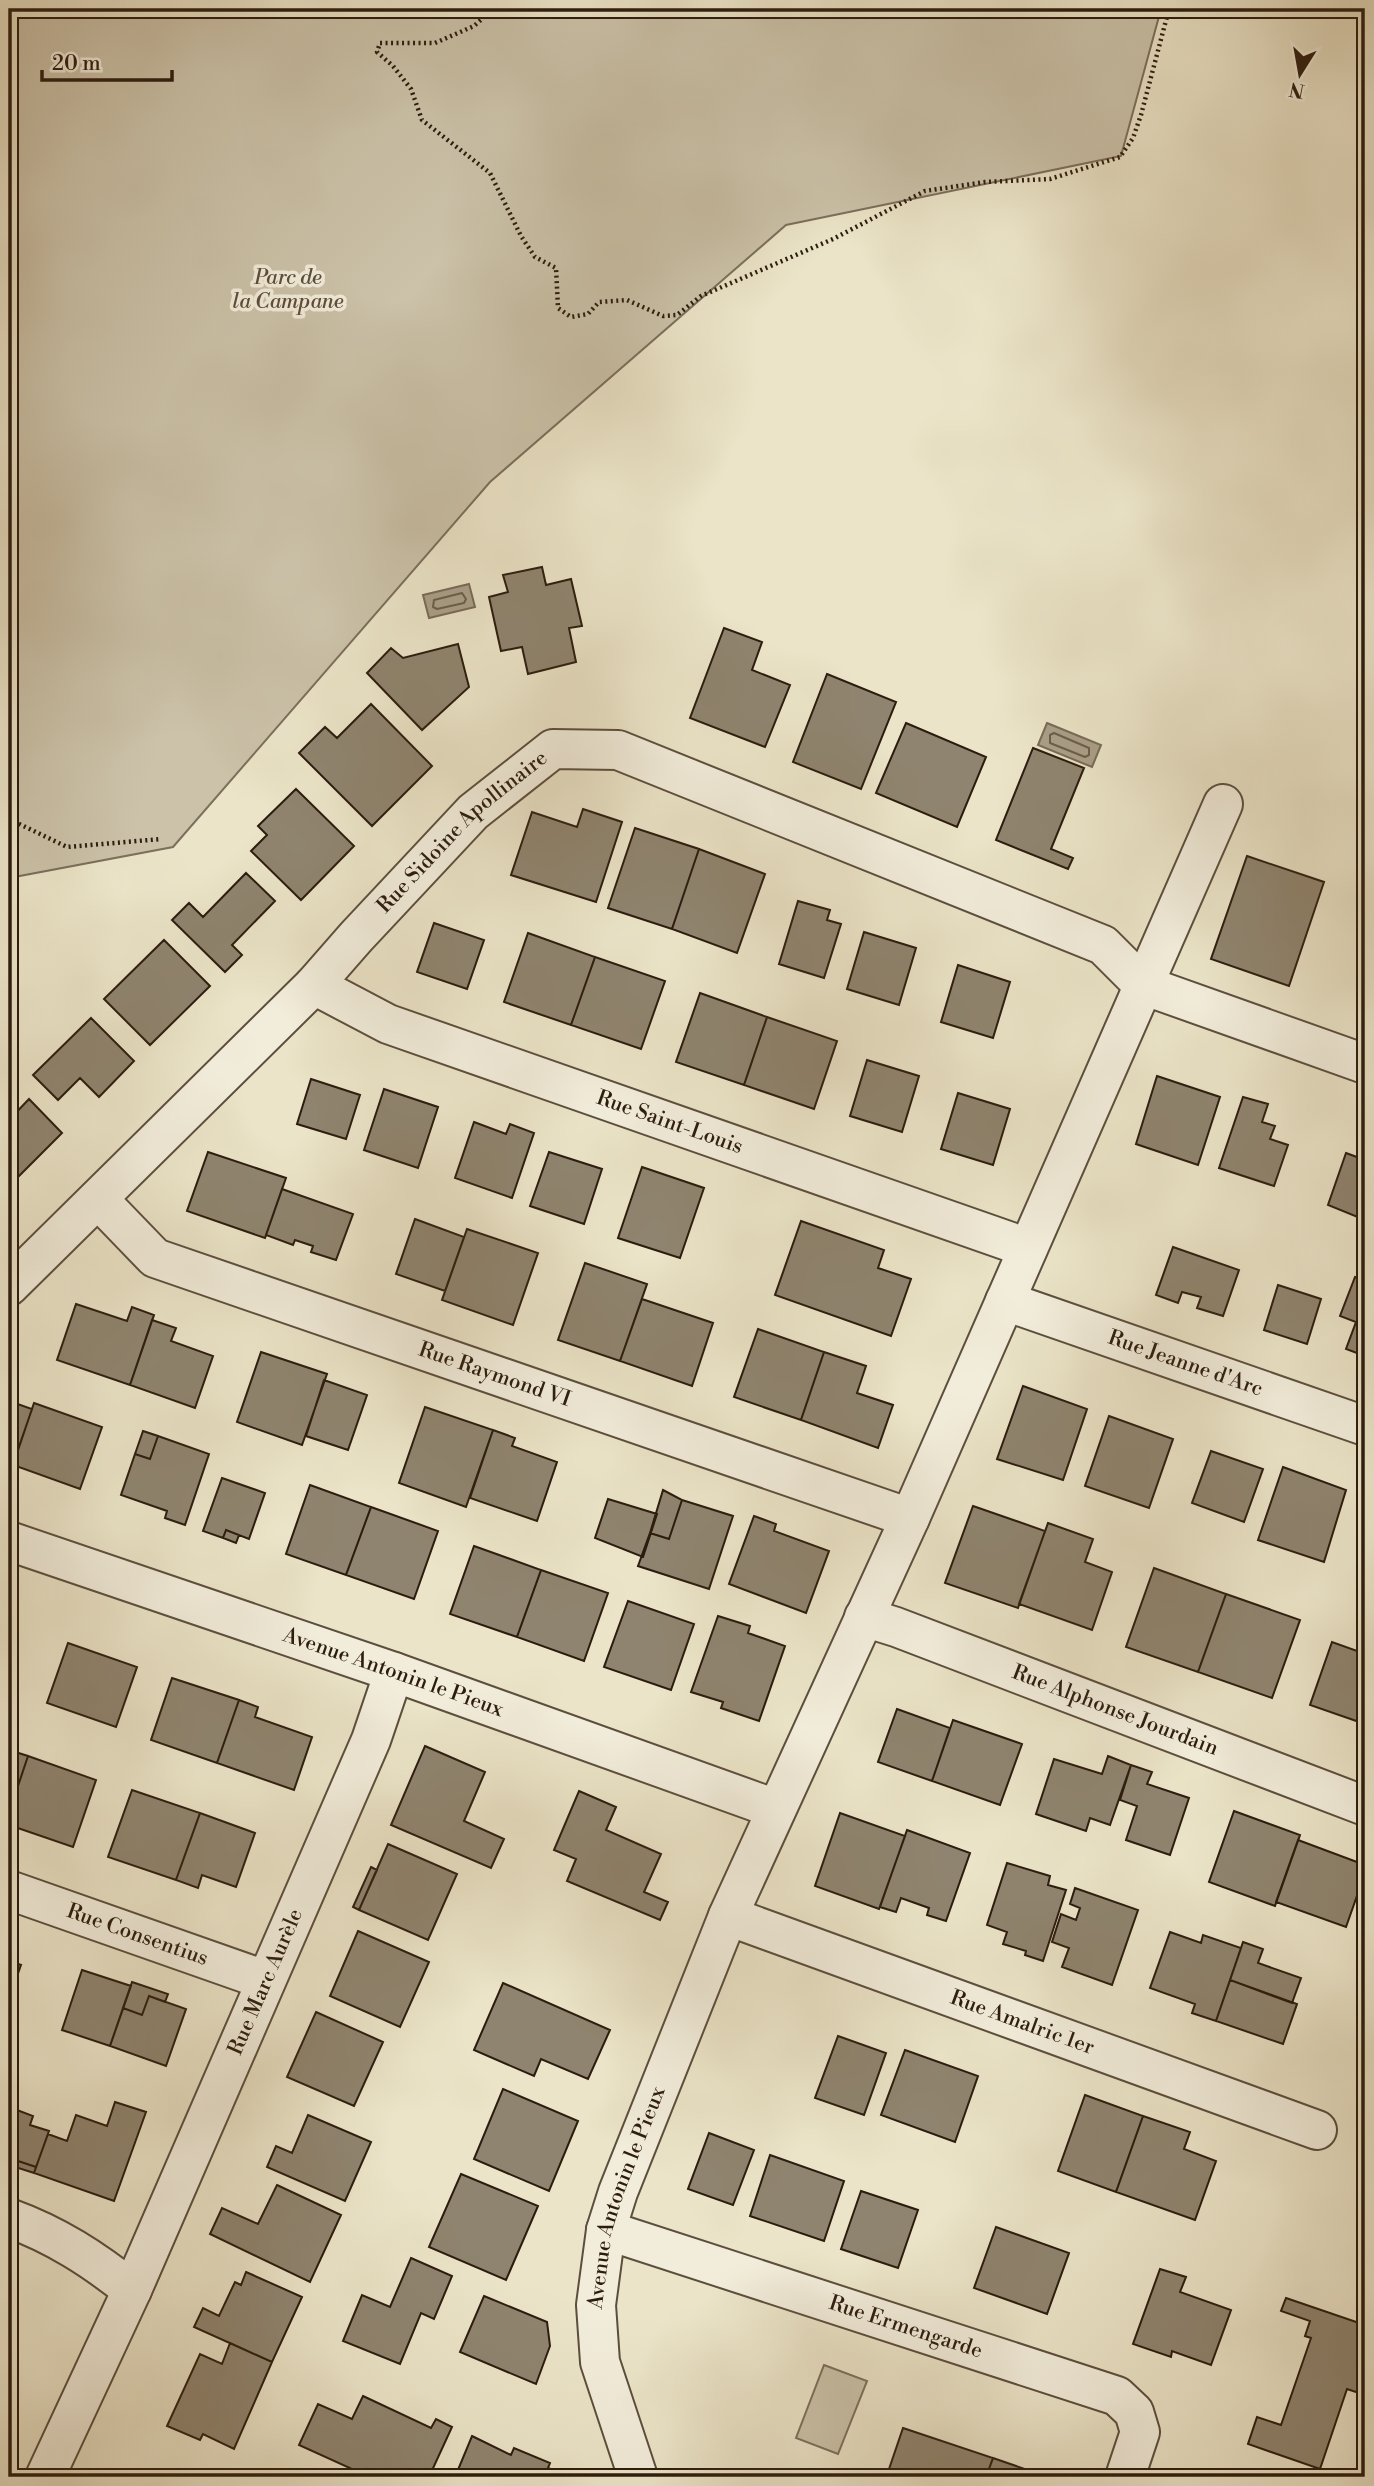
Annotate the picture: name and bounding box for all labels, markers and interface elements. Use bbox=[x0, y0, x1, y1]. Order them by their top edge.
scale bar bbox=[42, 38, 172, 82]
north arrow bbox=[1266, 38, 1336, 108]
text: 20 m bbox=[52, 51, 101, 77]
text: N bbox=[1287, 76, 1307, 103]
park label: Parc de la Campane bbox=[232, 265, 344, 315]
street label: Rue Sidoine Apollinaire bbox=[372, 745, 553, 919]
street label: Rue Saint-Louis bbox=[593, 1085, 746, 1160]
street label: Rue Jeanne d'Arc bbox=[1105, 1325, 1266, 1403]
street label: Rue Raymond VI bbox=[415, 1337, 574, 1413]
street label: Avenue Antonin le Pieux bbox=[279, 1622, 507, 1723]
street label: Rue Alphonse Jourdain bbox=[1008, 1659, 1222, 1762]
street label: Rue Consentius bbox=[63, 1898, 211, 1972]
street label: Rue Marc Aurèle bbox=[223, 1905, 309, 2059]
street label: Rue Amalric 1er bbox=[947, 1985, 1098, 2061]
street label: Avenue Antonin le Pieux bbox=[582, 2083, 672, 2312]
street label: Rue Ermengarde bbox=[825, 2290, 986, 2364]

